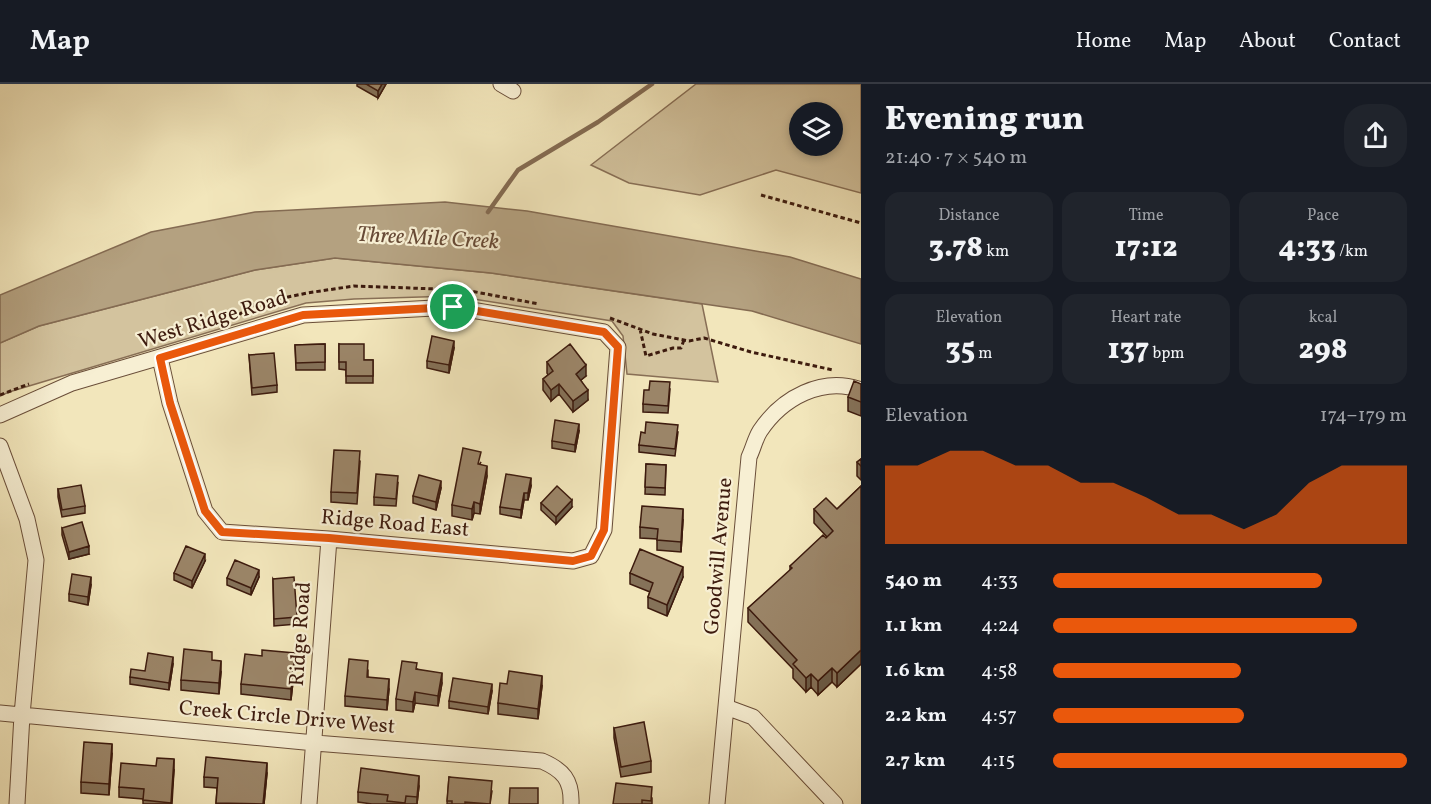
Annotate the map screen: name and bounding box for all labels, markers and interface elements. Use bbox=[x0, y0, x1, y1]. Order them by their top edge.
text: Map bbox=[30, 22, 90, 61]
text: Home bbox=[1076, 27, 1131, 56]
text: Map bbox=[1164, 27, 1206, 56]
text: About bbox=[1239, 27, 1296, 56]
text: Contact bbox=[1329, 27, 1401, 56]
text: Evening run bbox=[885, 98, 1084, 144]
map controls bbox=[789, 102, 843, 156]
button: layers bbox=[789, 102, 843, 156]
button: share bbox=[1344, 104, 1407, 167]
text: 21:40 · 7 × 540 m bbox=[885, 144, 1027, 172]
text: Distance bbox=[938, 205, 1000, 227]
text: Time bbox=[1128, 205, 1164, 227]
text: Pace bbox=[1307, 205, 1339, 227]
water label: Three Mile Creek bbox=[356, 220, 500, 258]
text: 3.78 bbox=[929, 227, 983, 269]
text: 17:12 bbox=[1114, 227, 1178, 269]
text: 4:33 bbox=[1278, 227, 1336, 269]
text: km bbox=[983, 241, 1009, 263]
text: /km bbox=[1336, 241, 1368, 263]
pin bbox=[427, 281, 478, 332]
street label: West Ridge Road bbox=[135, 284, 291, 356]
icon: arrive bbox=[436, 290, 469, 323]
text: Elevation bbox=[936, 307, 1002, 329]
text: Heart rate bbox=[1111, 307, 1181, 329]
text: kcal bbox=[1309, 307, 1337, 329]
text: 35 bbox=[945, 329, 975, 371]
text: 137 bbox=[1107, 329, 1149, 371]
text: 298 bbox=[1298, 329, 1348, 371]
text: m bbox=[975, 343, 993, 365]
text: bpm bbox=[1149, 343, 1185, 365]
text: Elevation bbox=[885, 402, 968, 430]
text: 174–179 m bbox=[1320, 402, 1407, 430]
street label: Goodwill Avenue bbox=[698, 476, 740, 636]
street label: Ridge Road East bbox=[320, 503, 470, 545]
text: 540 m bbox=[885, 567, 942, 595]
text: 4:33 bbox=[981, 567, 1018, 595]
street label: Ridge Road bbox=[283, 581, 319, 687]
text: 1.1 km bbox=[885, 612, 942, 640]
text: 4:24 bbox=[981, 612, 1020, 640]
text: 1.6 km bbox=[885, 657, 945, 685]
text: 4:58 bbox=[981, 657, 1017, 685]
street label: Creek Circle Drive West bbox=[178, 694, 396, 742]
text: 2.2 km bbox=[885, 702, 947, 730]
text: 4:57 bbox=[981, 702, 1017, 730]
text: 2.7 km bbox=[885, 747, 946, 775]
text: 4:15 bbox=[981, 747, 1015, 775]

